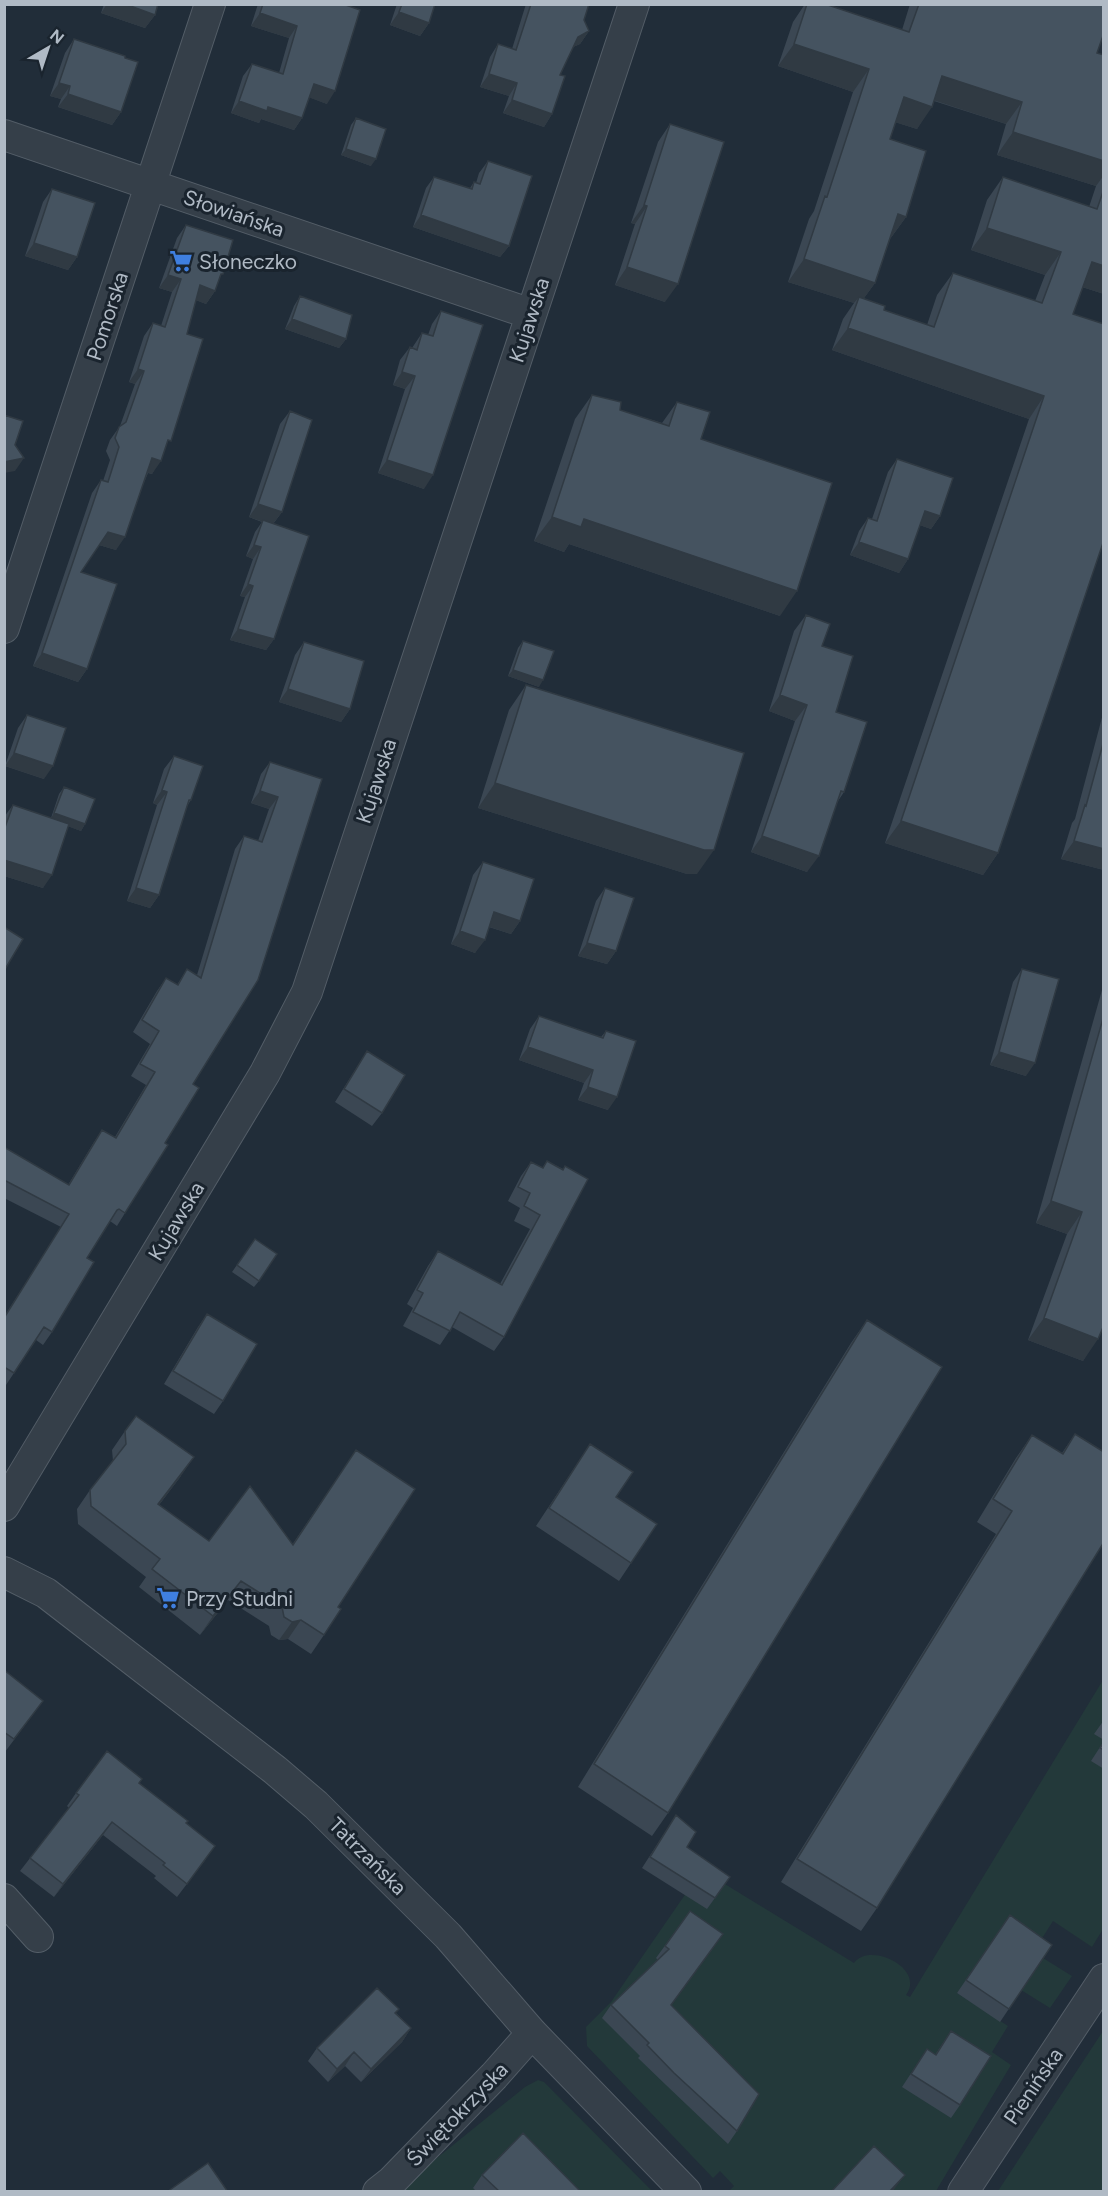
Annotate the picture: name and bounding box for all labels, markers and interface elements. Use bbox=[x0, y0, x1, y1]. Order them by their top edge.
north arrow bbox=[18, 18, 78, 78]
text: N bbox=[46, 25, 68, 48]
street label: Słowiańska bbox=[180, 184, 288, 242]
supermarket icon: Słoneczko bbox=[168, 248, 194, 274]
place label: Słoneczko bbox=[199, 249, 297, 274]
street label: Pomorska bbox=[81, 269, 133, 363]
street label: Kujawska bbox=[504, 274, 554, 366]
street label: Kujawska bbox=[351, 735, 401, 827]
street label: Kujawska bbox=[143, 1177, 209, 1265]
supermarket icon: Przy Studni bbox=[155, 1585, 181, 1611]
place label: Przy Studni bbox=[186, 1586, 293, 1611]
street label: Tatrzańska bbox=[324, 1812, 412, 1900]
street label: Pienińska bbox=[998, 2043, 1068, 2129]
street label: Świętokrzyska bbox=[401, 2057, 513, 2171]

